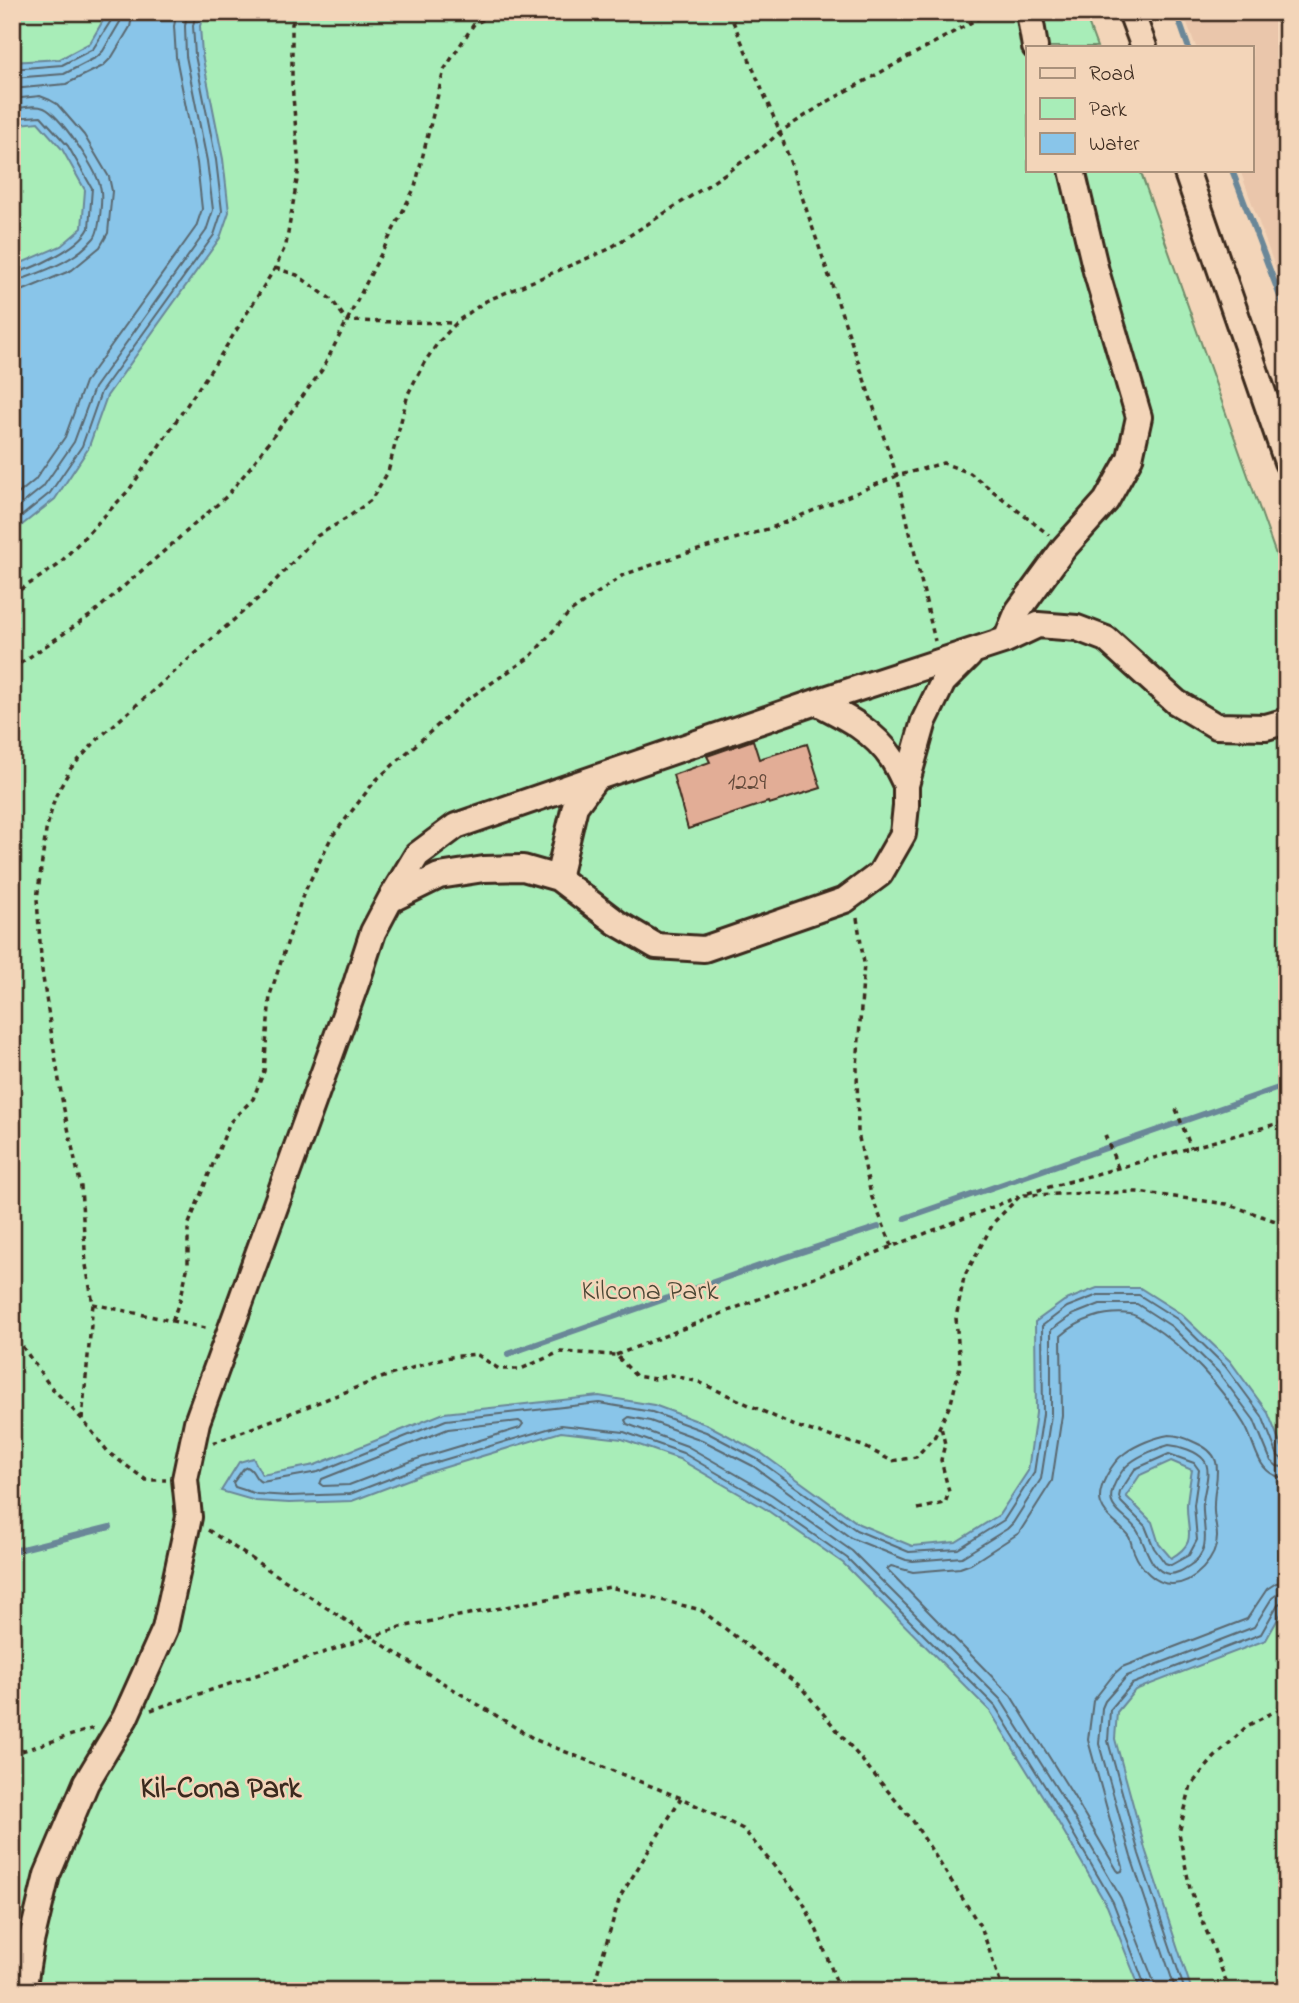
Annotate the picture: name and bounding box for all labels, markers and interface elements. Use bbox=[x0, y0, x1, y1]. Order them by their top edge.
legend bbox=[1026, 46, 1254, 172]
text: Road bbox=[1089, 60, 1135, 90]
text: Park bbox=[1089, 96, 1128, 126]
text: Water bbox=[1089, 130, 1140, 160]
house number: 1229 bbox=[728, 766, 767, 801]
park label: Kilcona Park bbox=[582, 1272, 719, 1313]
district label: Kil-Cona Park bbox=[140, 1768, 302, 1812]

